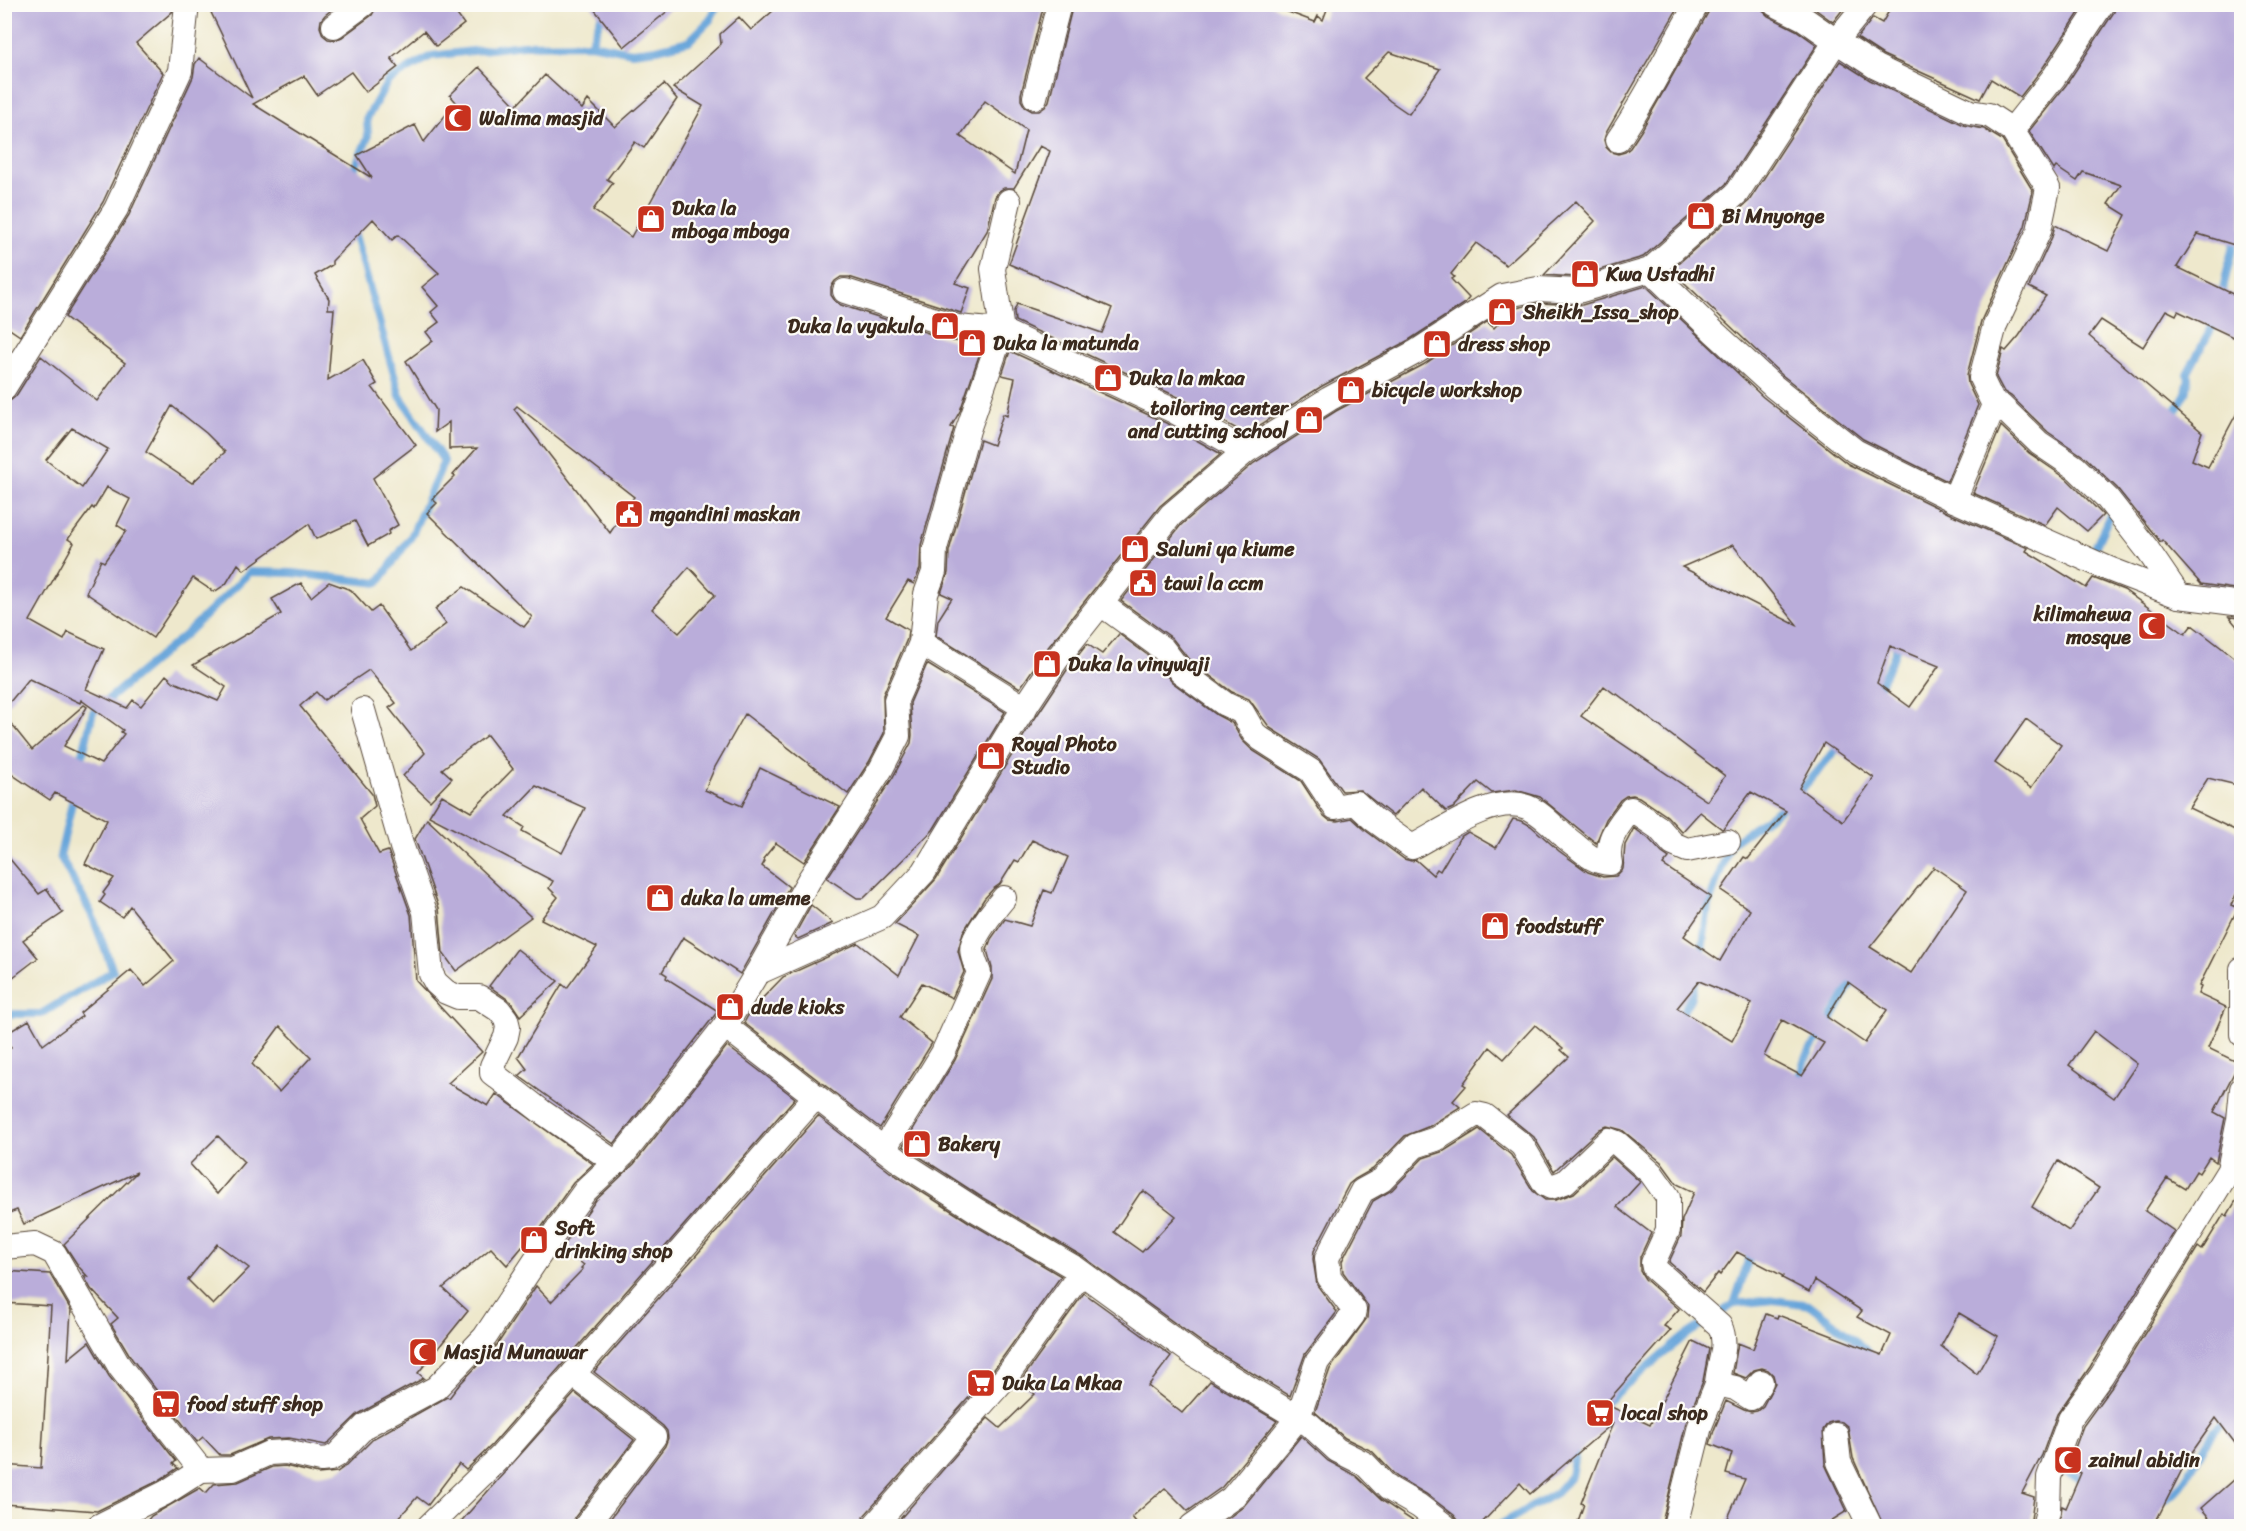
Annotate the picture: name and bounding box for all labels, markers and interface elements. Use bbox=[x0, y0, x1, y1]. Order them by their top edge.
place label: Walima masjid bbox=[479, 101, 606, 136]
mosque icon: Walima masjid bbox=[442, 102, 474, 134]
place label: Duka la mboga mboga bbox=[671, 191, 790, 249]
place label: Bi Mnyonge bbox=[1722, 199, 1825, 234]
shop icon: Bi Mnyonge bbox=[1685, 200, 1717, 232]
shop icon: Duka la mboga mboga bbox=[635, 203, 667, 235]
place label: Kwa Ustadhi bbox=[1605, 257, 1716, 292]
shop icon: Kwa Ustadhi bbox=[1569, 258, 1601, 290]
place label: Sheikh_Issa_shop bbox=[1522, 295, 1679, 330]
shop icon: Sheikh_Issa_shop bbox=[1486, 296, 1518, 328]
place label: Duka la vyakula bbox=[788, 309, 925, 344]
shop icon: Duka la vyakula bbox=[929, 310, 961, 342]
place label: Duka la matunda bbox=[993, 326, 1140, 361]
shop icon: Duka la matunda bbox=[956, 327, 988, 359]
place label: dress shop bbox=[1458, 327, 1550, 362]
shop icon: dress shop bbox=[1421, 328, 1453, 360]
place label: Duka la mkaa bbox=[1129, 361, 1245, 396]
shop icon: Duka la mkaa bbox=[1092, 362, 1124, 394]
place label: bicycle workshop bbox=[1371, 373, 1522, 408]
shop icon: bicycle workshop bbox=[1335, 374, 1367, 406]
place label: toiloring center and cutting school bbox=[1127, 391, 1290, 449]
shop icon: toiloring center and cutting school bbox=[1293, 404, 1325, 436]
place label: mgandini maskan bbox=[649, 497, 800, 532]
public building icon: mgandini maskan bbox=[613, 498, 645, 530]
place label: Saluni ya kiume bbox=[1155, 532, 1295, 567]
shop icon: Saluni ya kiume bbox=[1119, 533, 1151, 565]
place label: tawi la ccm bbox=[1164, 566, 1264, 601]
public building icon: tawi la ccm bbox=[1127, 567, 1159, 599]
place label: kilimahewa mosque bbox=[2033, 597, 2132, 655]
mosque icon: kilimahewa mosque bbox=[2136, 610, 2168, 642]
place label: Duka la vinywaji bbox=[1068, 647, 1211, 682]
shop icon: Duka la vinywaji bbox=[1031, 648, 1063, 680]
place label: Royal Photo Studio bbox=[1011, 727, 1117, 785]
shop icon: Royal Photo Studio bbox=[975, 740, 1007, 772]
place label: duka la umeme bbox=[681, 881, 811, 916]
shop icon: duka la umeme bbox=[644, 882, 676, 914]
place label: foodstuff bbox=[1516, 909, 1604, 944]
shop icon: foodstuff bbox=[1479, 910, 1511, 942]
place label: dude kioks bbox=[751, 990, 845, 1025]
shop icon: dude kioks bbox=[714, 991, 746, 1023]
place label: Bakery bbox=[938, 1127, 1001, 1162]
shop icon: Bakery bbox=[901, 1128, 933, 1160]
place label: Soft drinking shop bbox=[554, 1211, 673, 1269]
shop icon: Soft drinking shop bbox=[518, 1224, 550, 1256]
place label: Masjid Munawar bbox=[443, 1335, 589, 1370]
mosque icon: Masjid Munawar bbox=[407, 1336, 439, 1368]
place label: Duka La Mkaa bbox=[1002, 1366, 1123, 1401]
supermarket icon: Duka La Mkaa bbox=[965, 1367, 997, 1399]
place label: food stuff shop bbox=[187, 1387, 323, 1422]
supermarket icon: food stuff shop bbox=[150, 1388, 182, 1420]
place label: local shop bbox=[1620, 1396, 1708, 1431]
supermarket icon: local shop bbox=[1584, 1397, 1616, 1429]
place label: zainul abidin bbox=[2087, 1443, 2200, 1478]
mosque icon: zainul abidin bbox=[2052, 1444, 2084, 1476]

